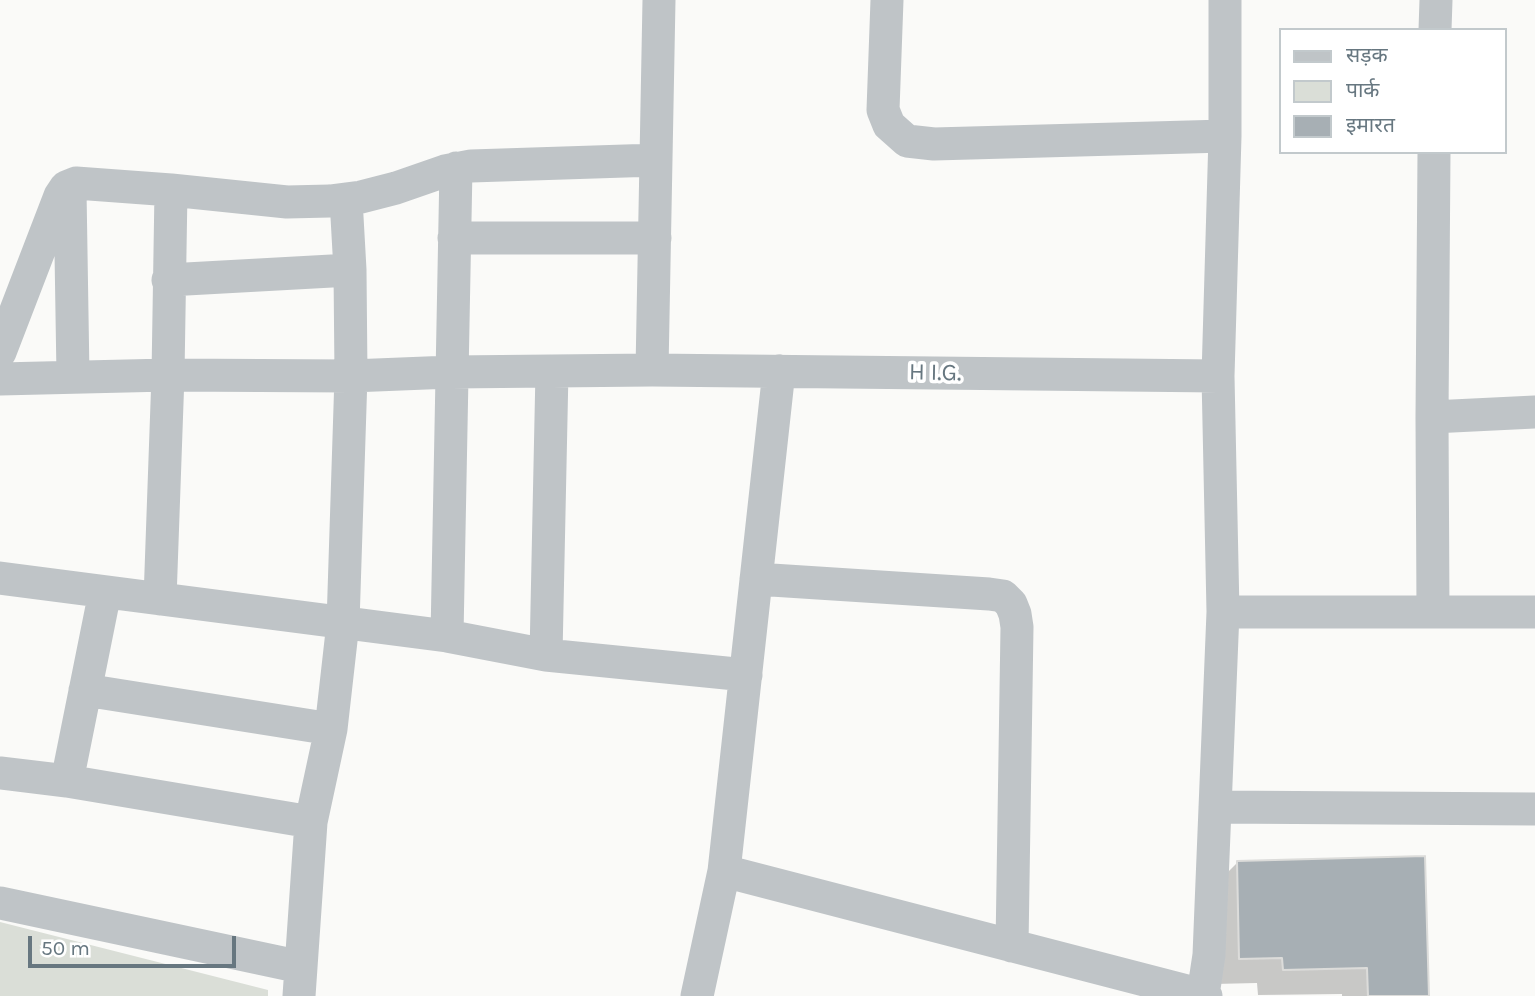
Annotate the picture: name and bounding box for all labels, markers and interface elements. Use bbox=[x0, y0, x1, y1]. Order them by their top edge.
legend bbox=[1280, 28, 1507, 154]
text: सड़क bbox=[1346, 43, 1388, 67]
text: पार्क bbox=[1346, 78, 1380, 102]
text: इमारत bbox=[1346, 113, 1395, 137]
street label: H I.G. bbox=[909, 358, 961, 388]
scale bar bbox=[32, 922, 240, 966]
text: 50 m bbox=[41, 936, 90, 960]

